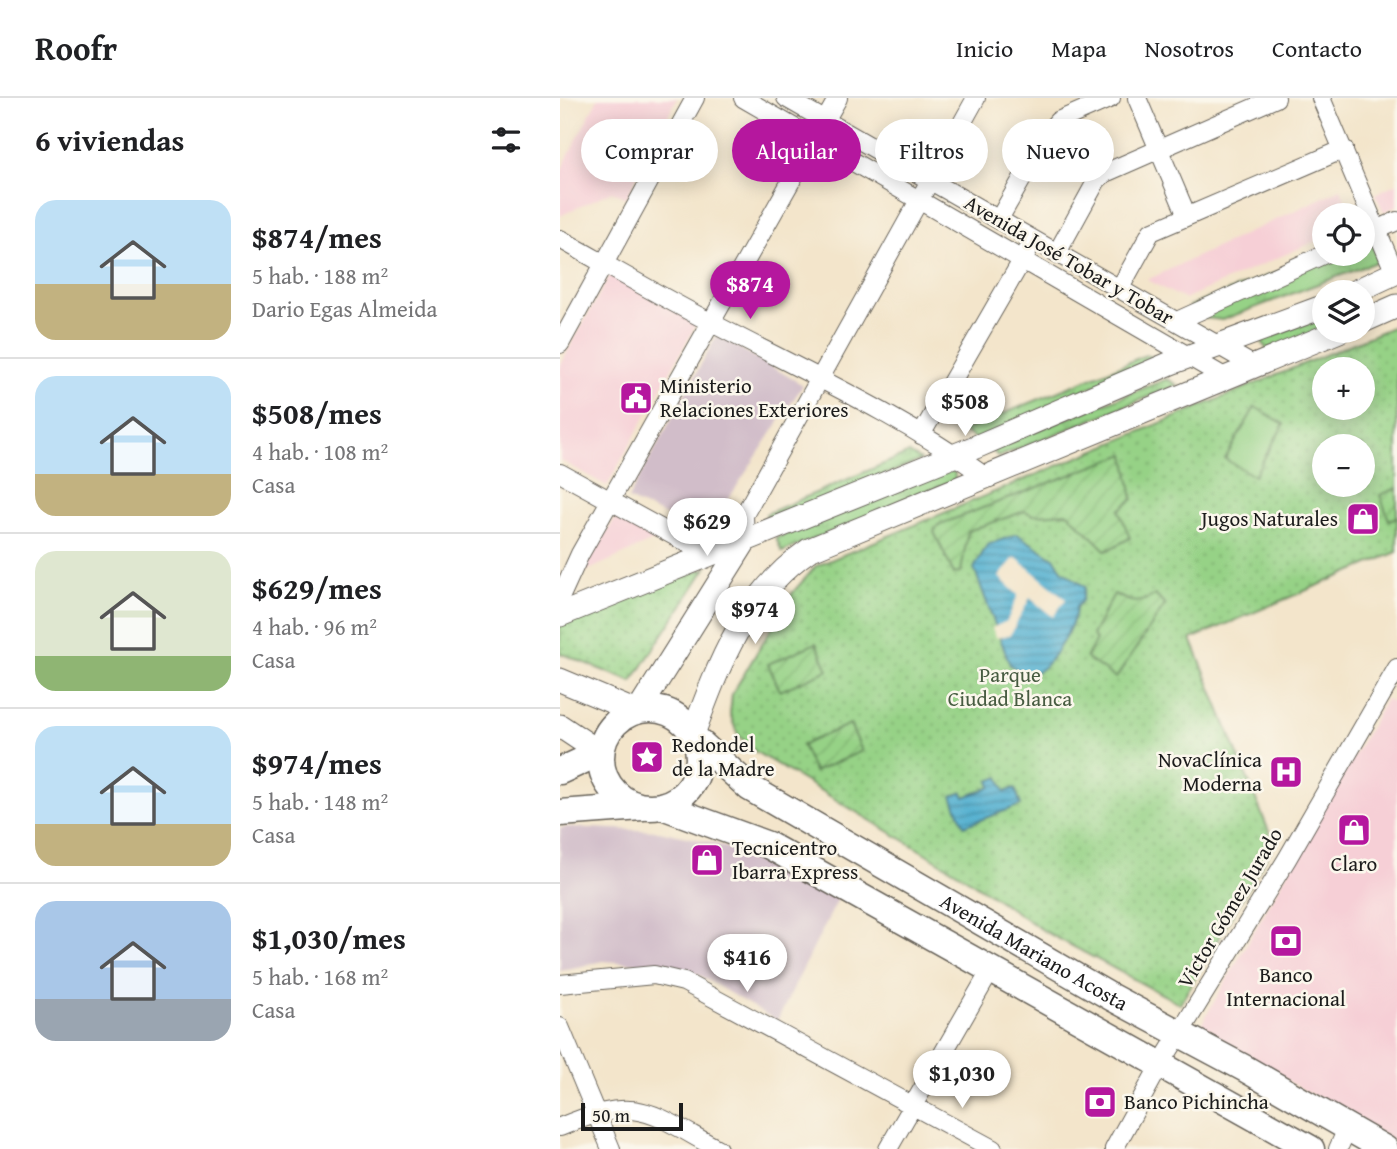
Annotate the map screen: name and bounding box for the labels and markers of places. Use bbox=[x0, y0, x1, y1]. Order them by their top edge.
pin: $874 bbox=[709, 262, 791, 321]
place label: Ministerio Relaciones Exteriores bbox=[660, 370, 849, 425]
pin: $508 bbox=[924, 378, 1006, 438]
public building icon: Ministerio Relaciones Exteriores bbox=[617, 379, 655, 417]
pin: $629 bbox=[666, 498, 748, 558]
shop icon: Jugos Naturales bbox=[1344, 500, 1382, 538]
place label: Jugos Naturales bbox=[1198, 503, 1338, 534]
pin: $974 bbox=[714, 587, 796, 646]
place label: Redondel de la Madre bbox=[672, 729, 775, 784]
place icon: Redondel de la Madre bbox=[628, 738, 666, 776]
place label: NovaClínica Moderna bbox=[1158, 744, 1262, 799]
hospital icon: NovaClínica Moderna bbox=[1267, 753, 1305, 791]
shop icon: Claro bbox=[1335, 811, 1373, 849]
place label: Tecnicentro Ibarra Express bbox=[732, 832, 858, 887]
shop icon: Tecnicentro Ibarra Express bbox=[688, 841, 726, 879]
place label: Claro bbox=[1331, 848, 1377, 879]
bank icon: Banco Internacional bbox=[1267, 922, 1305, 960]
pin: $416 bbox=[706, 934, 788, 994]
place label: Banco Internacional bbox=[1226, 959, 1346, 1014]
pin: $1,030 bbox=[905, 1051, 1019, 1110]
bank icon: Banco Pichincha bbox=[1081, 1083, 1119, 1121]
place label: Banco Pichincha bbox=[1124, 1086, 1269, 1117]

